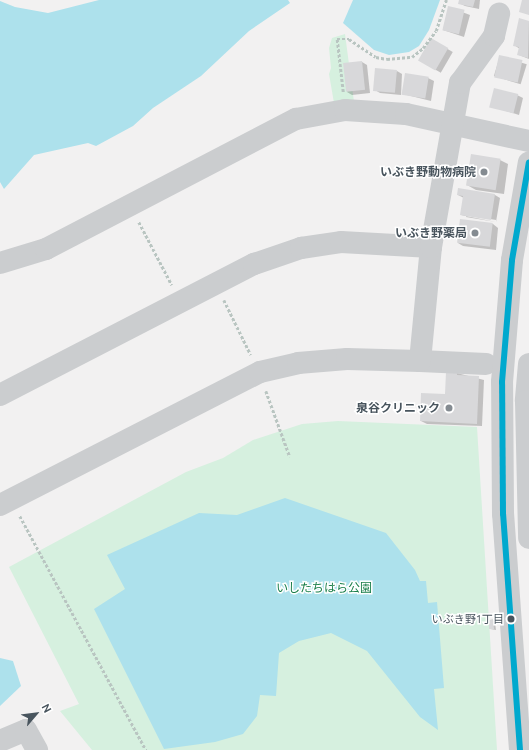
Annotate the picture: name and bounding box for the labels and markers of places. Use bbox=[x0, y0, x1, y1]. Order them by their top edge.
place label: いぶき野動物病院 bbox=[380, 165, 476, 179]
marker: いぶき野動物病院 bbox=[479, 167, 489, 177]
place label: いぶき野薬局 bbox=[395, 226, 467, 240]
marker: いぶき野薬局 bbox=[470, 228, 480, 238]
place label: 泉谷クリニック bbox=[356, 401, 440, 415]
marker: 泉谷クリニック bbox=[443, 402, 455, 414]
place label: いぶき野1丁目 bbox=[432, 612, 504, 626]
marker: いぶき野1丁目 bbox=[506, 614, 516, 624]

